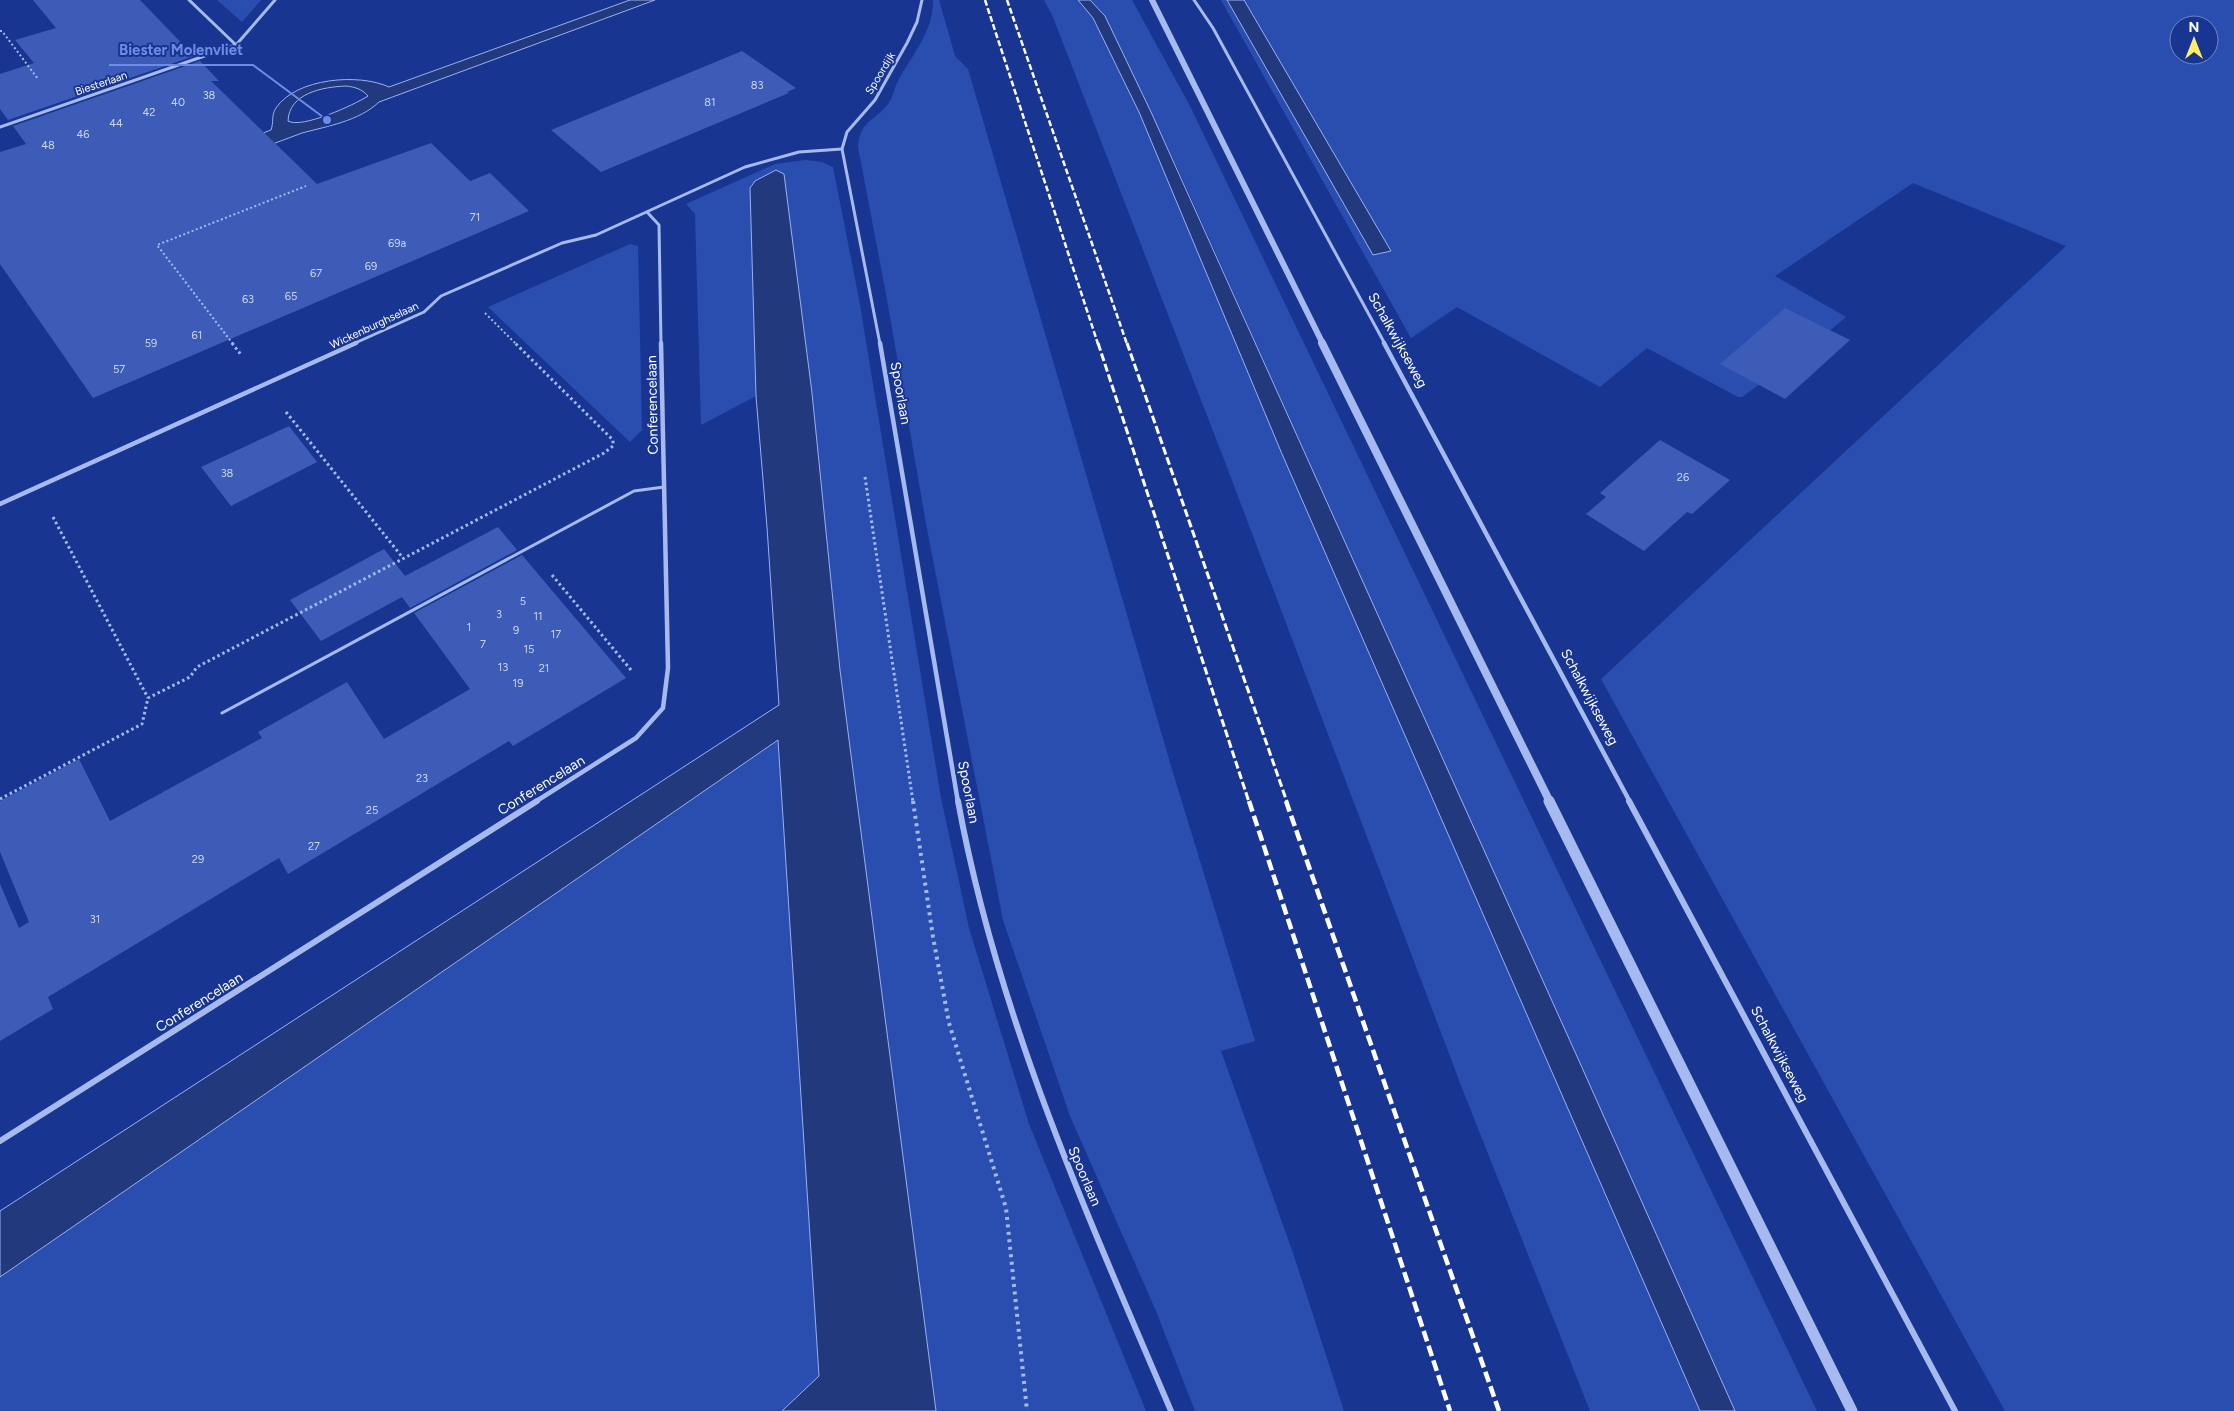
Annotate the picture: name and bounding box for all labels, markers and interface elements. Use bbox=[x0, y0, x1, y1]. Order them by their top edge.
north arrow bbox=[2169, 15, 2219, 65]
text: N bbox=[2189, 19, 2199, 36]
callout: Biester Molenvliet bbox=[109, 35, 253, 65]
text: Biester Molenvliet bbox=[119, 41, 243, 59]
street label: Spoordijk bbox=[863, 49, 898, 97]
street label: Biesterlaan bbox=[73, 69, 129, 98]
house number: 83 bbox=[751, 79, 763, 92]
house number: 38 bbox=[203, 89, 216, 102]
house number: 40 bbox=[171, 96, 185, 109]
house number: 81 bbox=[704, 96, 716, 109]
house number: 42 bbox=[143, 106, 155, 119]
house number: 44 bbox=[109, 117, 123, 130]
house number: 46 bbox=[76, 128, 90, 141]
house number: 48 bbox=[41, 139, 55, 152]
house number: 71 bbox=[470, 211, 480, 224]
house number: 69a bbox=[388, 237, 406, 250]
house number: 69 bbox=[365, 260, 377, 273]
house number: 67 bbox=[310, 267, 322, 280]
house number: 65 bbox=[285, 290, 297, 303]
street label: Schalkwijkseweg bbox=[1364, 290, 1431, 391]
house number: 63 bbox=[242, 293, 254, 306]
street label: Wickenburghselaan bbox=[328, 299, 421, 352]
house number: 61 bbox=[192, 329, 202, 342]
house number: 59 bbox=[145, 337, 157, 350]
street label: Conferencelaan bbox=[643, 355, 662, 455]
street label: Spoorlaan bbox=[887, 361, 914, 426]
house number: 57 bbox=[113, 363, 125, 376]
house number: 38 bbox=[221, 467, 234, 480]
house number: 26 bbox=[1677, 471, 1689, 484]
house number: 5 bbox=[520, 595, 526, 608]
house number: 3 bbox=[496, 608, 502, 621]
house number: 11 bbox=[533, 610, 543, 623]
house number: 1 bbox=[467, 621, 471, 634]
house number: 9 bbox=[513, 624, 519, 637]
house number: 17 bbox=[551, 628, 561, 641]
house number: 7 bbox=[480, 638, 486, 651]
house number: 15 bbox=[524, 643, 534, 656]
street label: Schalkwijkseweg bbox=[1557, 646, 1622, 748]
house number: 13 bbox=[498, 661, 508, 674]
house number: 21 bbox=[539, 662, 549, 675]
house number: 19 bbox=[513, 677, 523, 690]
street label: Conferencelaan bbox=[495, 752, 588, 819]
street label: Spoorlaan bbox=[954, 760, 983, 825]
house number: 23 bbox=[416, 772, 428, 785]
house number: 25 bbox=[366, 804, 378, 817]
house number: 27 bbox=[308, 840, 320, 853]
house number: 29 bbox=[192, 853, 204, 866]
house number: 31 bbox=[90, 913, 100, 926]
street label: Conferencelaan bbox=[153, 969, 246, 1036]
street label: Schalkwijkseweg bbox=[1747, 1003, 1812, 1105]
street label: Spoorlaan bbox=[1064, 1144, 1105, 1209]

